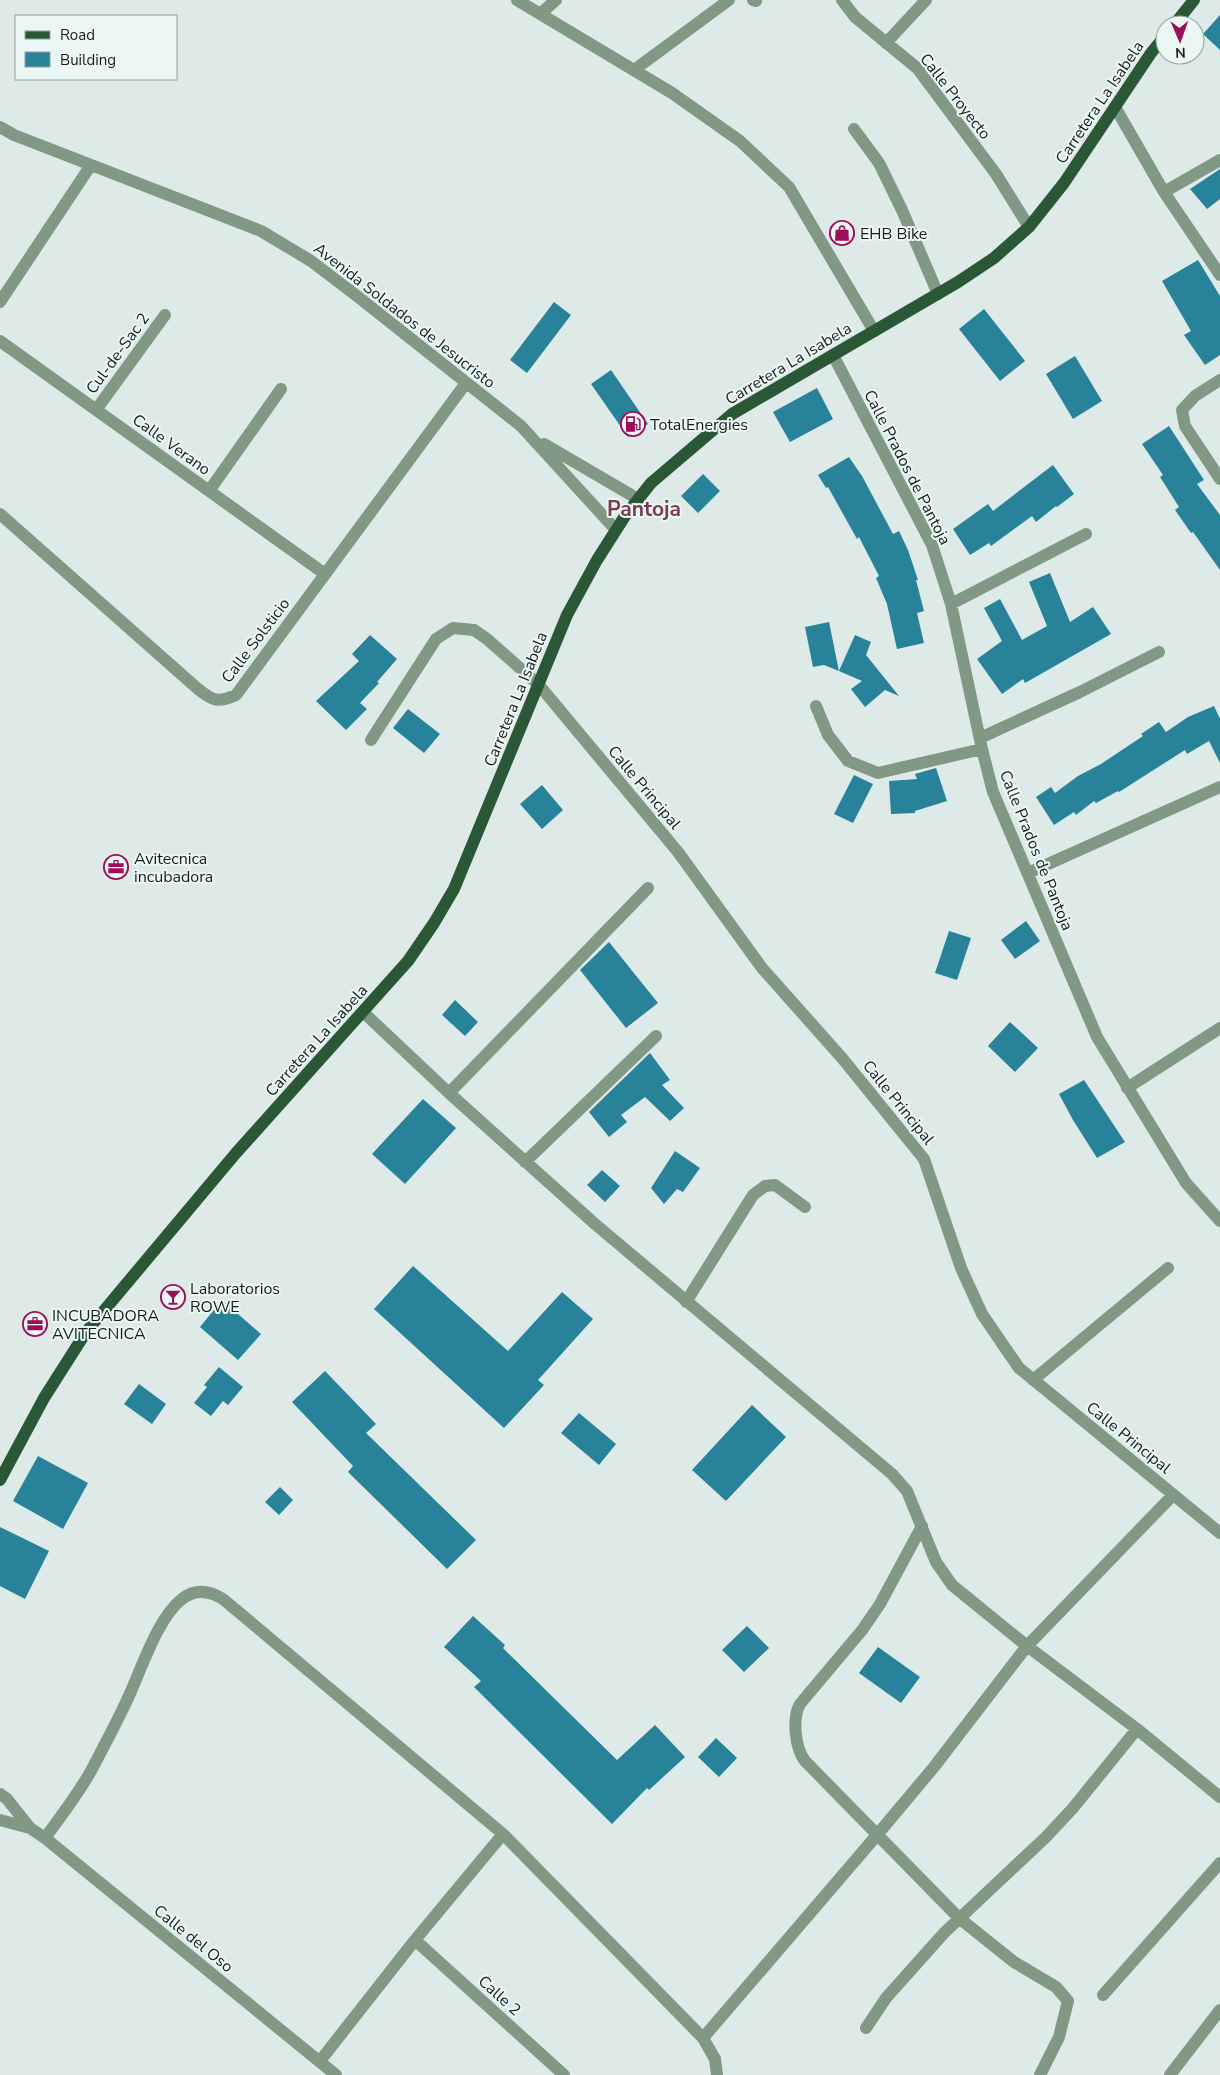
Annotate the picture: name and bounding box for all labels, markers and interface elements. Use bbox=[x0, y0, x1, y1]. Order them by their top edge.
legend bbox=[15, 15, 178, 80]
north arrow bbox=[1155, 15, 1205, 65]
text: Road bbox=[60, 25, 95, 45]
street label: Carretera La Isabela bbox=[1051, 37, 1149, 168]
text: N bbox=[1175, 43, 1186, 62]
street label: Calle Proyecto bbox=[915, 49, 996, 144]
text: Building bbox=[60, 50, 116, 70]
shop icon: EHB Bike bbox=[829, 220, 855, 246]
place label: EHB Bike bbox=[860, 223, 927, 245]
street label: Avenida Soldados de Jesucristo bbox=[309, 238, 500, 394]
street label: Cul-de-Sac 2 bbox=[81, 309, 155, 399]
street label: Carretera La Isabela bbox=[721, 317, 856, 410]
street label: Calle Prados de Pantoja bbox=[858, 386, 956, 549]
street label: Calle Verano bbox=[128, 409, 215, 481]
fuel station icon: TotalEnergies bbox=[620, 411, 646, 437]
place label: TotalEnergies bbox=[650, 414, 748, 436]
district label: Pantoja bbox=[607, 495, 681, 523]
street label: Calle Solsticio bbox=[217, 593, 295, 688]
street label: Carretera La Isabela bbox=[479, 629, 553, 770]
street label: Calle Principal bbox=[603, 741, 686, 834]
street label: Calle Prados de Pantoja bbox=[994, 767, 1078, 934]
place label: Avitecnica incubadora bbox=[134, 848, 213, 888]
office icon: Avitecnica incubadora bbox=[103, 854, 129, 880]
street label: Carretera La Isabela bbox=[260, 980, 373, 1101]
street label: Calle Principal bbox=[857, 1056, 939, 1150]
place label: Laboratorios ROWE bbox=[190, 1278, 280, 1318]
bar icon: Laboratorios ROWE bbox=[160, 1284, 186, 1310]
place label: INCUBADORA AVITECNICA bbox=[52, 1305, 159, 1345]
office icon: INCUBADORA AVITECNICA bbox=[22, 1311, 48, 1337]
street label: Calle Principal bbox=[1081, 1397, 1176, 1479]
street label: Calle del Oso bbox=[149, 1900, 238, 1978]
street label: Calle 2 bbox=[473, 1971, 525, 2021]

